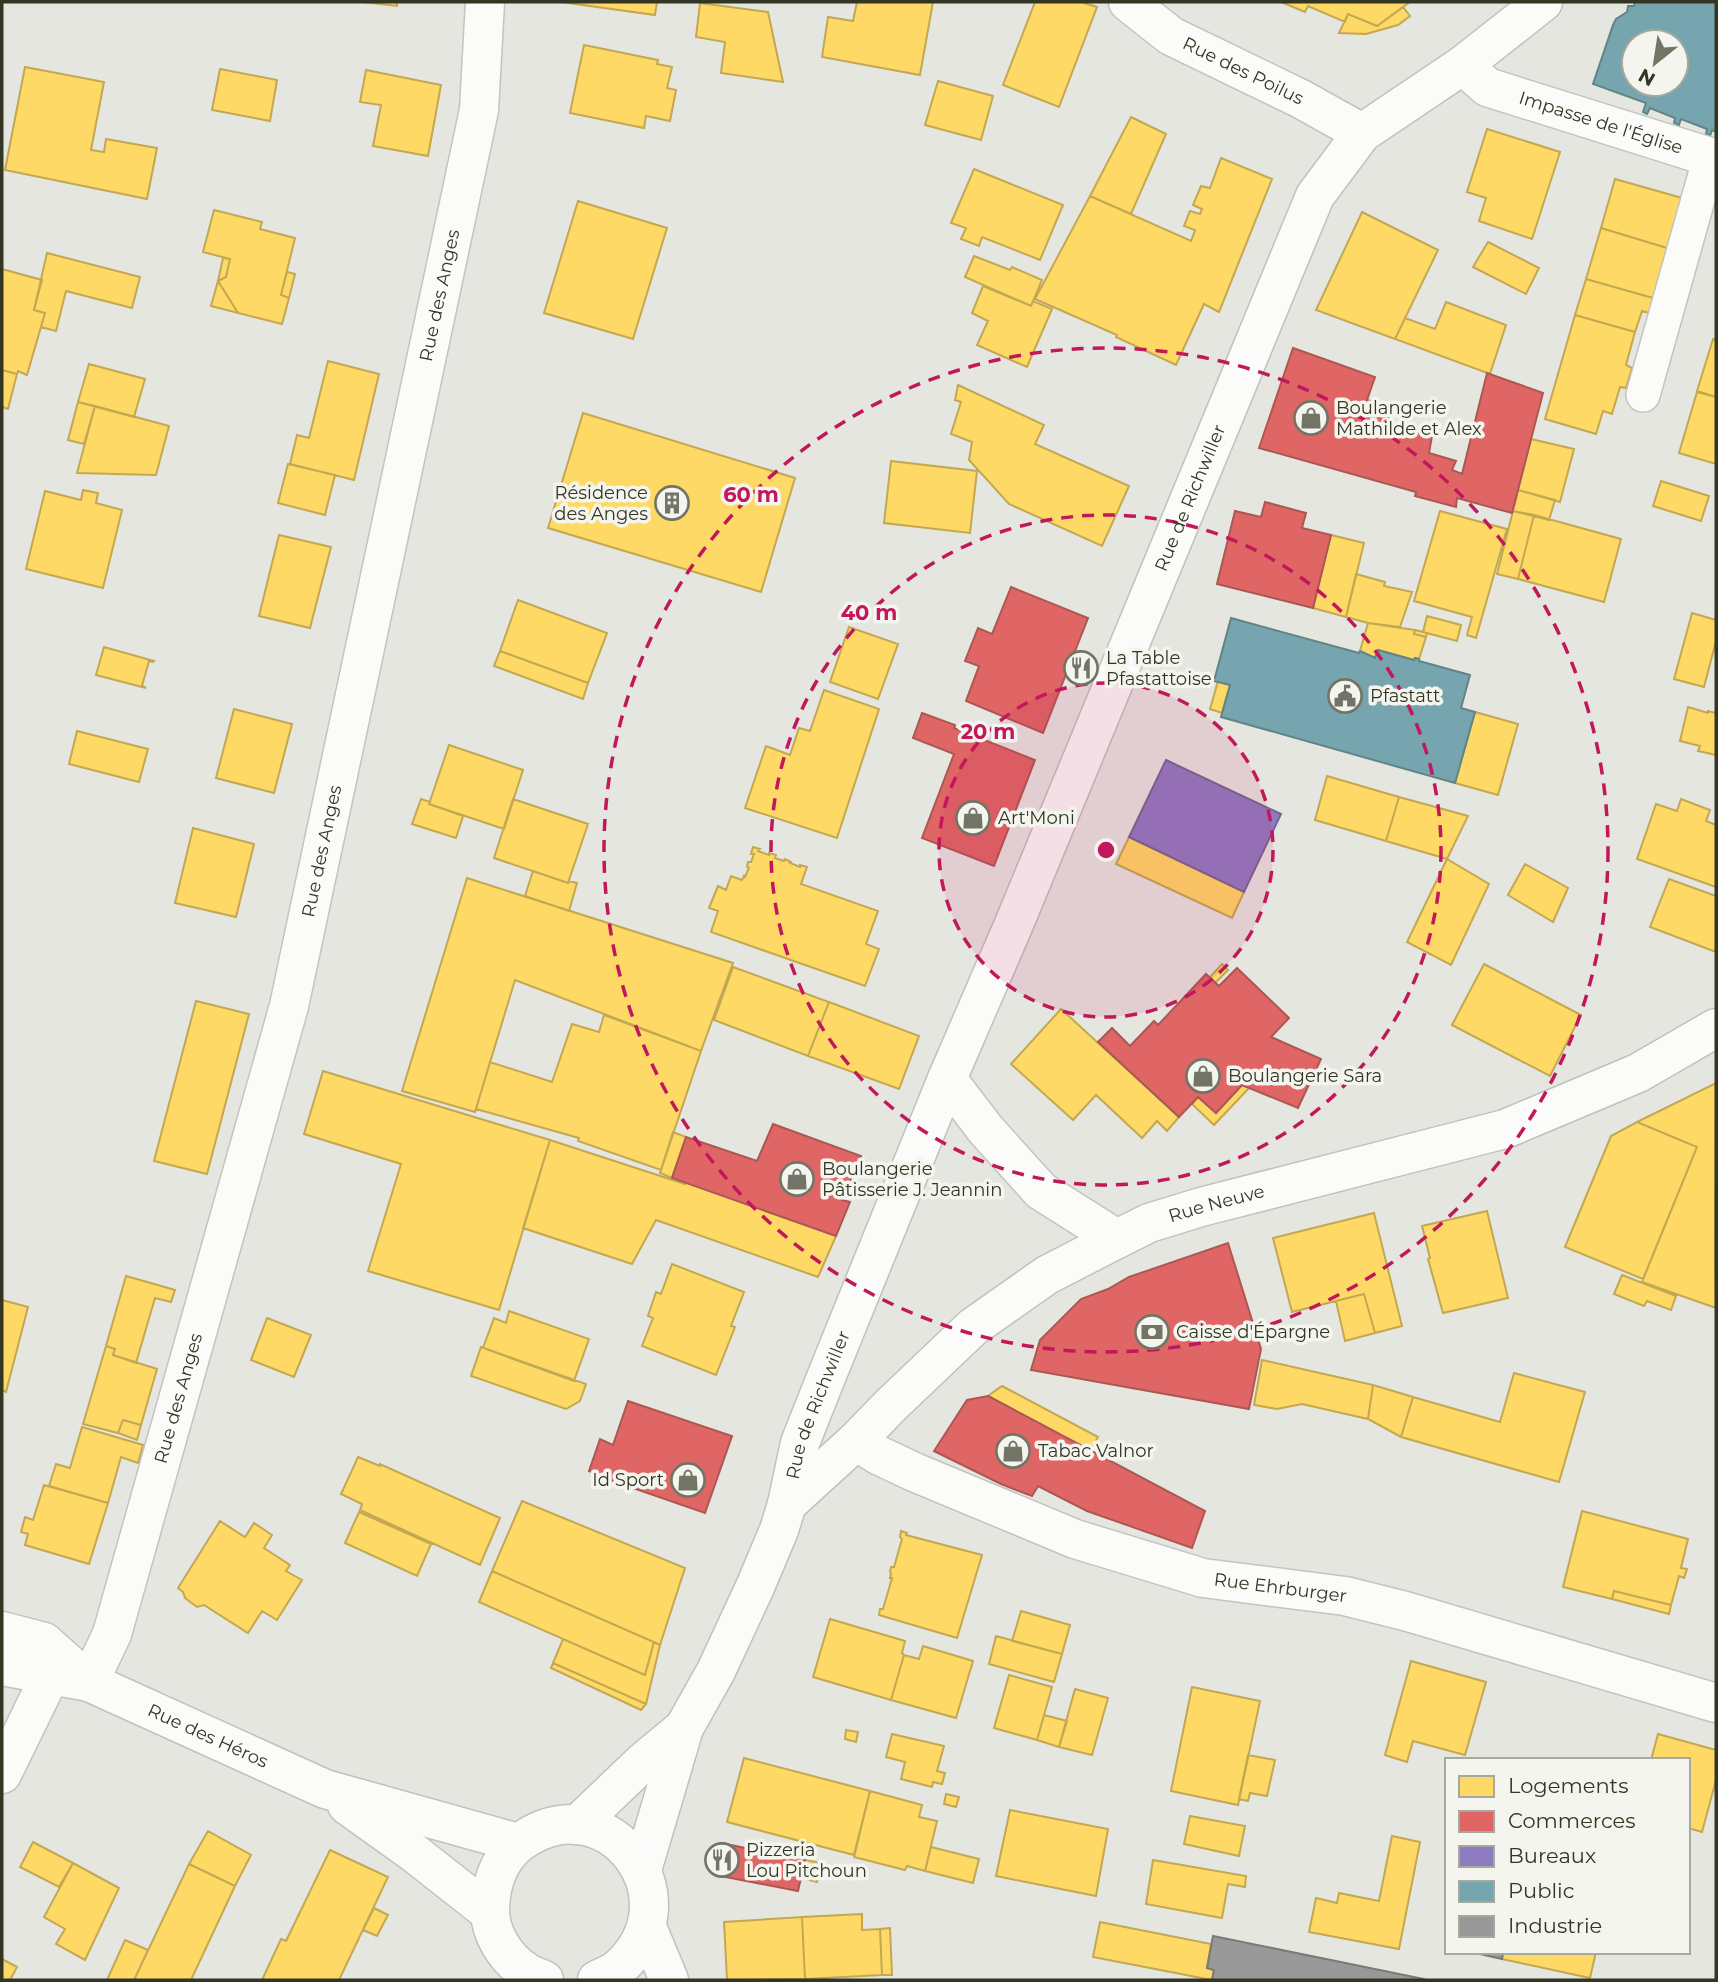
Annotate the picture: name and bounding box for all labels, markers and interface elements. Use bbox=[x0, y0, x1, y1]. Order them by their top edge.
north arrow bbox=[1620, 28, 1690, 98]
street label: Rue des Poilus bbox=[1179, 32, 1307, 110]
text: N bbox=[1634, 63, 1659, 91]
street label: Impasse de l'Église bbox=[1516, 87, 1686, 159]
street label: Rue des Anges bbox=[415, 227, 464, 364]
place label: Boulangerie Mathilde et Alex bbox=[1336, 397, 1482, 440]
shop icon: Boulangerie Mathilde et Alex bbox=[1292, 399, 1330, 437]
street label: Rue de Richwiller bbox=[1150, 421, 1230, 575]
place label: Résidence des Anges bbox=[554, 482, 648, 525]
text: 60 m bbox=[723, 482, 779, 507]
building icon: Résidence des Anges bbox=[653, 484, 691, 522]
text: 40 m bbox=[841, 600, 897, 625]
place label: La Table Pfastattoise bbox=[1106, 647, 1212, 690]
restaurant icon: La Table Pfastattoise bbox=[1062, 649, 1100, 687]
public building icon: Pfastatt bbox=[1326, 677, 1364, 715]
place label: Pfastatt bbox=[1370, 685, 1440, 707]
text: 20 m bbox=[961, 719, 1015, 744]
street label: Rue des Anges bbox=[297, 783, 347, 919]
shop icon: Art'Moni bbox=[954, 799, 992, 837]
place label: Art'Moni bbox=[998, 807, 1075, 829]
centre of rings bbox=[1094, 838, 1118, 862]
shop icon: Boulangerie Sara bbox=[1184, 1057, 1222, 1095]
place label: Boulangerie Sara bbox=[1228, 1065, 1382, 1087]
place label: Boulangerie Pâtisserie J. Jeannin bbox=[822, 1158, 1002, 1201]
shop icon: Boulangerie Pâtisserie J. Jeannin bbox=[778, 1160, 816, 1198]
street label: Rue Neuve bbox=[1166, 1180, 1267, 1227]
bank icon: Caisse d'Épargne bbox=[1133, 1313, 1171, 1351]
place label: Caisse d'Épargne bbox=[1176, 1321, 1330, 1343]
street label: Rue de Richwiller bbox=[782, 1328, 855, 1481]
street label: Rue des Anges bbox=[150, 1331, 207, 1466]
shop icon: Tabac Valnor bbox=[994, 1432, 1032, 1470]
place label: Tabac Valnor bbox=[1038, 1440, 1154, 1462]
shop icon: Id Sport bbox=[669, 1461, 707, 1499]
place label: Id Sport bbox=[592, 1469, 664, 1491]
street label: Rue Ehrburger bbox=[1213, 1568, 1348, 1607]
street label: Rue des Héros bbox=[144, 1699, 272, 1773]
legend bbox=[1445, 1758, 1690, 1954]
text: Logements bbox=[1508, 1773, 1628, 1798]
text: Commerces bbox=[1508, 1808, 1636, 1833]
place label: Pizzeria Lou Pitchoun bbox=[746, 1839, 867, 1882]
restaurant icon: Pizzeria Lou Pitchoun bbox=[703, 1841, 741, 1879]
text: Bureaux bbox=[1508, 1843, 1596, 1868]
text: Public bbox=[1508, 1878, 1575, 1903]
text: Industrie bbox=[1508, 1913, 1602, 1938]

